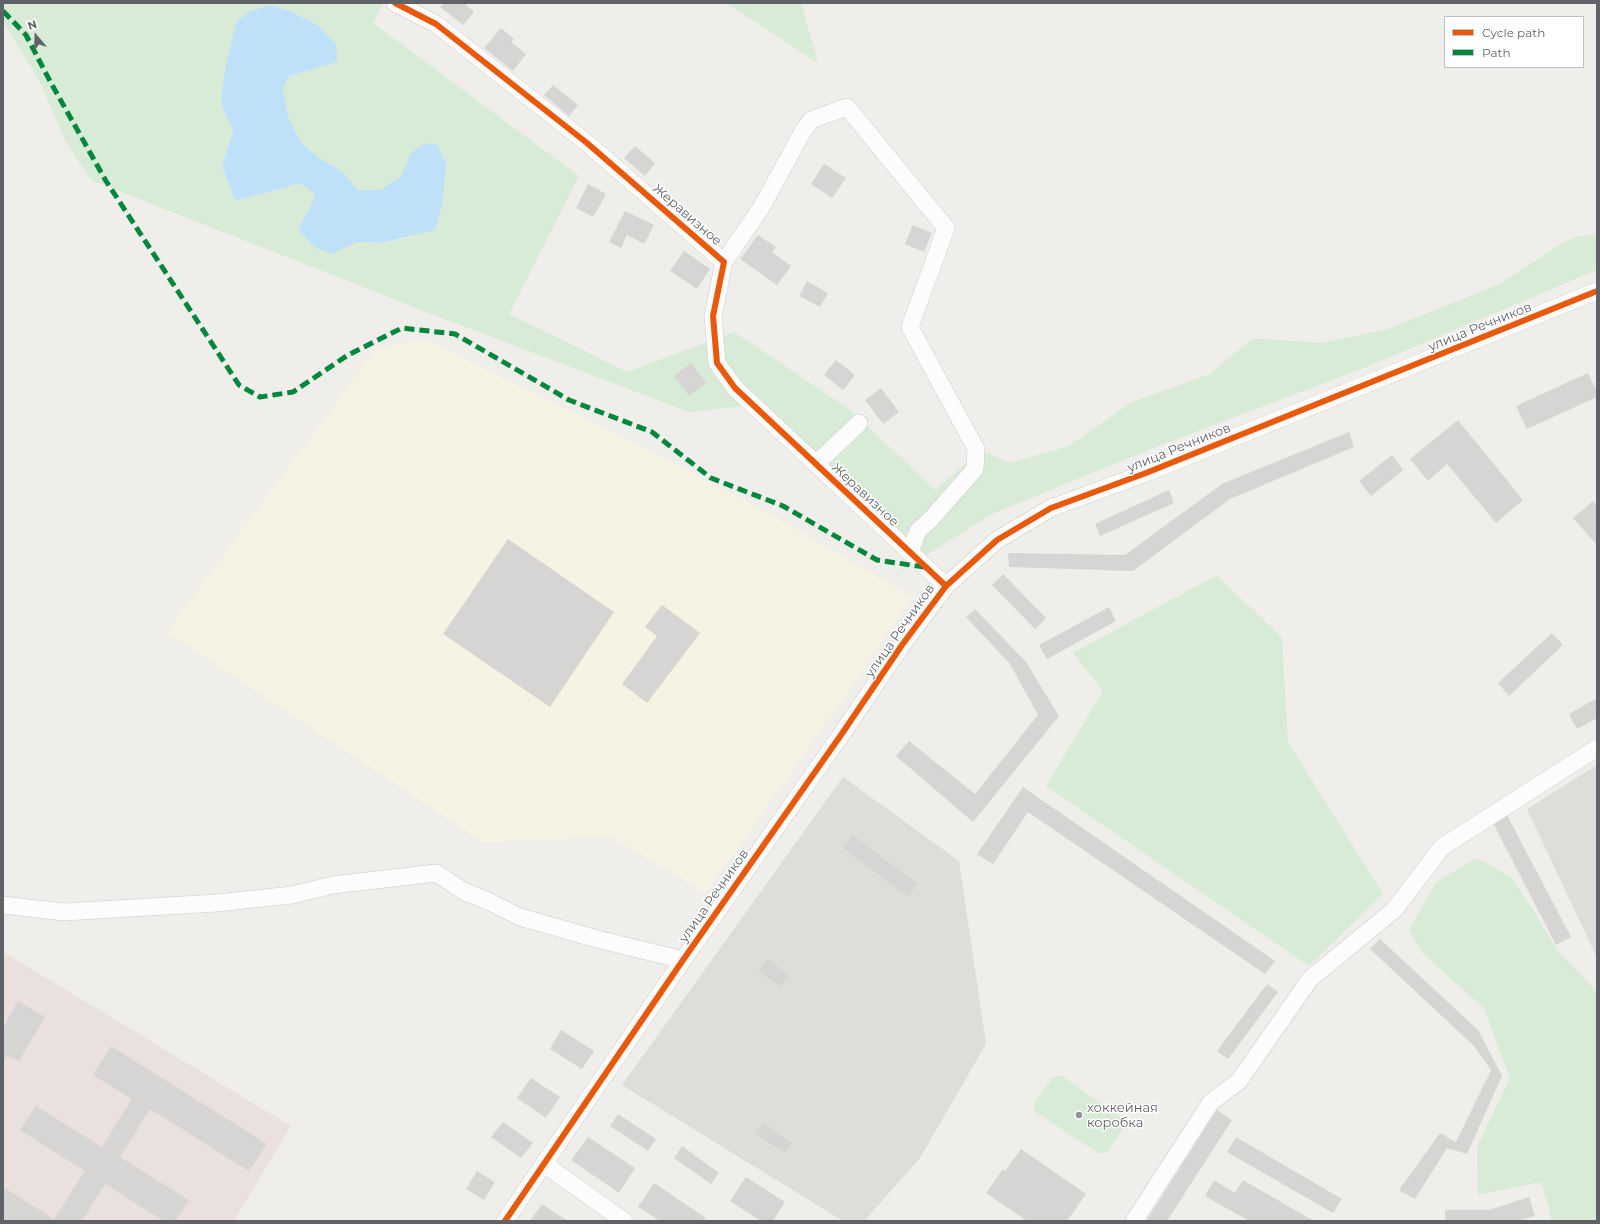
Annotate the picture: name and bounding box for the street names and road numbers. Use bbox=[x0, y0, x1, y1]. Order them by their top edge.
street label: Жеравизное bbox=[649, 181, 725, 249]
street label: улица Речников bbox=[1426, 299, 1534, 355]
street label: улица Речников bbox=[1125, 420, 1233, 476]
street label: Жеравизное bbox=[828, 460, 902, 530]
street label: улица Речников bbox=[862, 581, 938, 681]
street label: улица Речников bbox=[676, 846, 752, 946]

